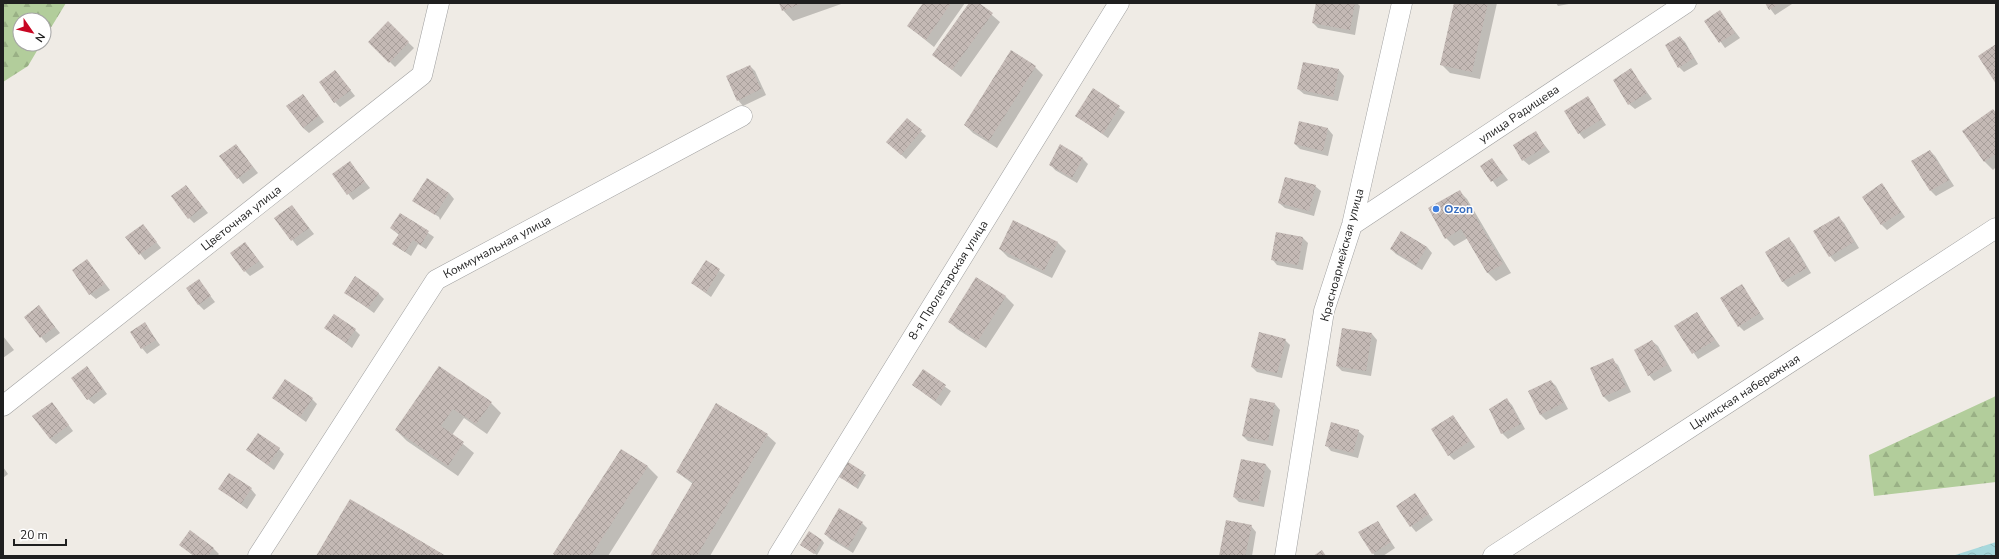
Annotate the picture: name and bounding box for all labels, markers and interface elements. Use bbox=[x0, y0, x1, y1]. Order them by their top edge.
north arrow bbox=[12, 12, 52, 52]
text: N bbox=[31, 30, 48, 45]
street label: улица Радищева bbox=[1476, 81, 1562, 147]
street label: Цветочная улица bbox=[198, 182, 284, 254]
street label: Красноармейская улица bbox=[1317, 187, 1367, 323]
place label: Ozon bbox=[1444, 201, 1473, 217]
marker: Ozon bbox=[1431, 204, 1441, 214]
street label: Коммунальная улица bbox=[440, 212, 554, 282]
street label: 8-я Пролетарская улица bbox=[905, 217, 991, 343]
street label: Цнинская набережная bbox=[1687, 350, 1803, 434]
scale bar bbox=[14, 521, 66, 547]
text: 20 m bbox=[20, 527, 48, 543]

